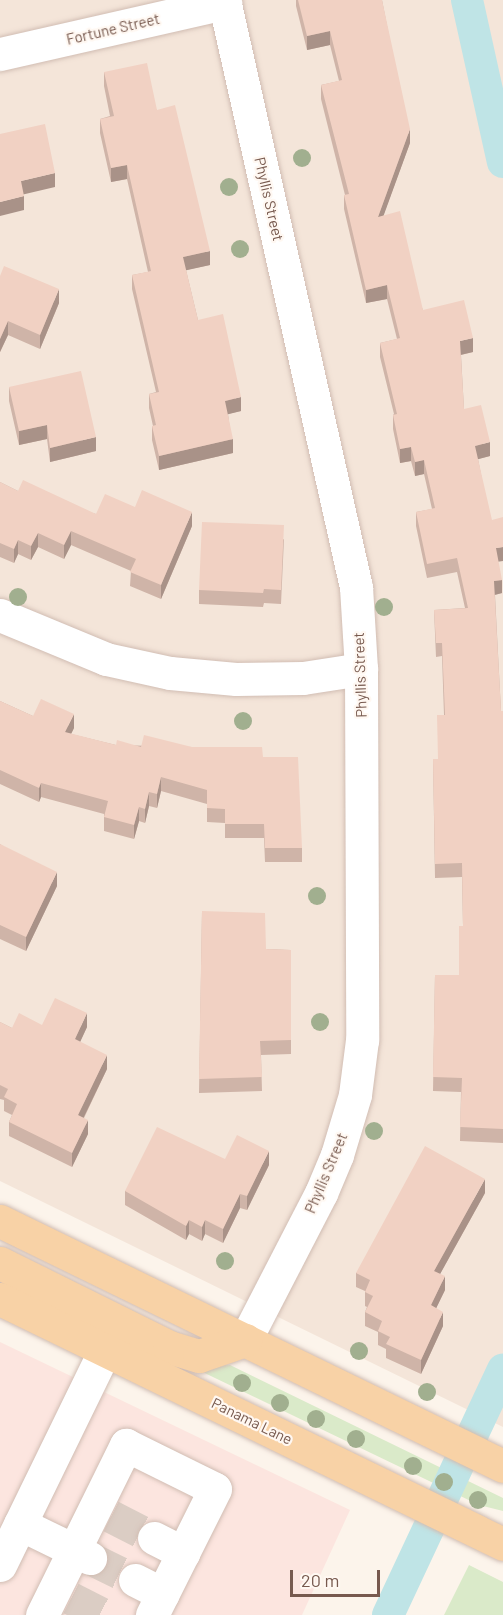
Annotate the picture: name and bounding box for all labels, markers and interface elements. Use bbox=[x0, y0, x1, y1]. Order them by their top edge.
street label: Fortune Street bbox=[65, 10, 161, 48]
street label: Phyllis Street bbox=[251, 155, 287, 243]
street label: Phyllis Street bbox=[350, 632, 370, 718]
street label: Phyllis Street bbox=[301, 1130, 351, 1216]
street label: Panama Lane bbox=[209, 1394, 295, 1448]
scale bar bbox=[293, 1558, 383, 1596]
text: 20 m bbox=[301, 1569, 339, 1591]

